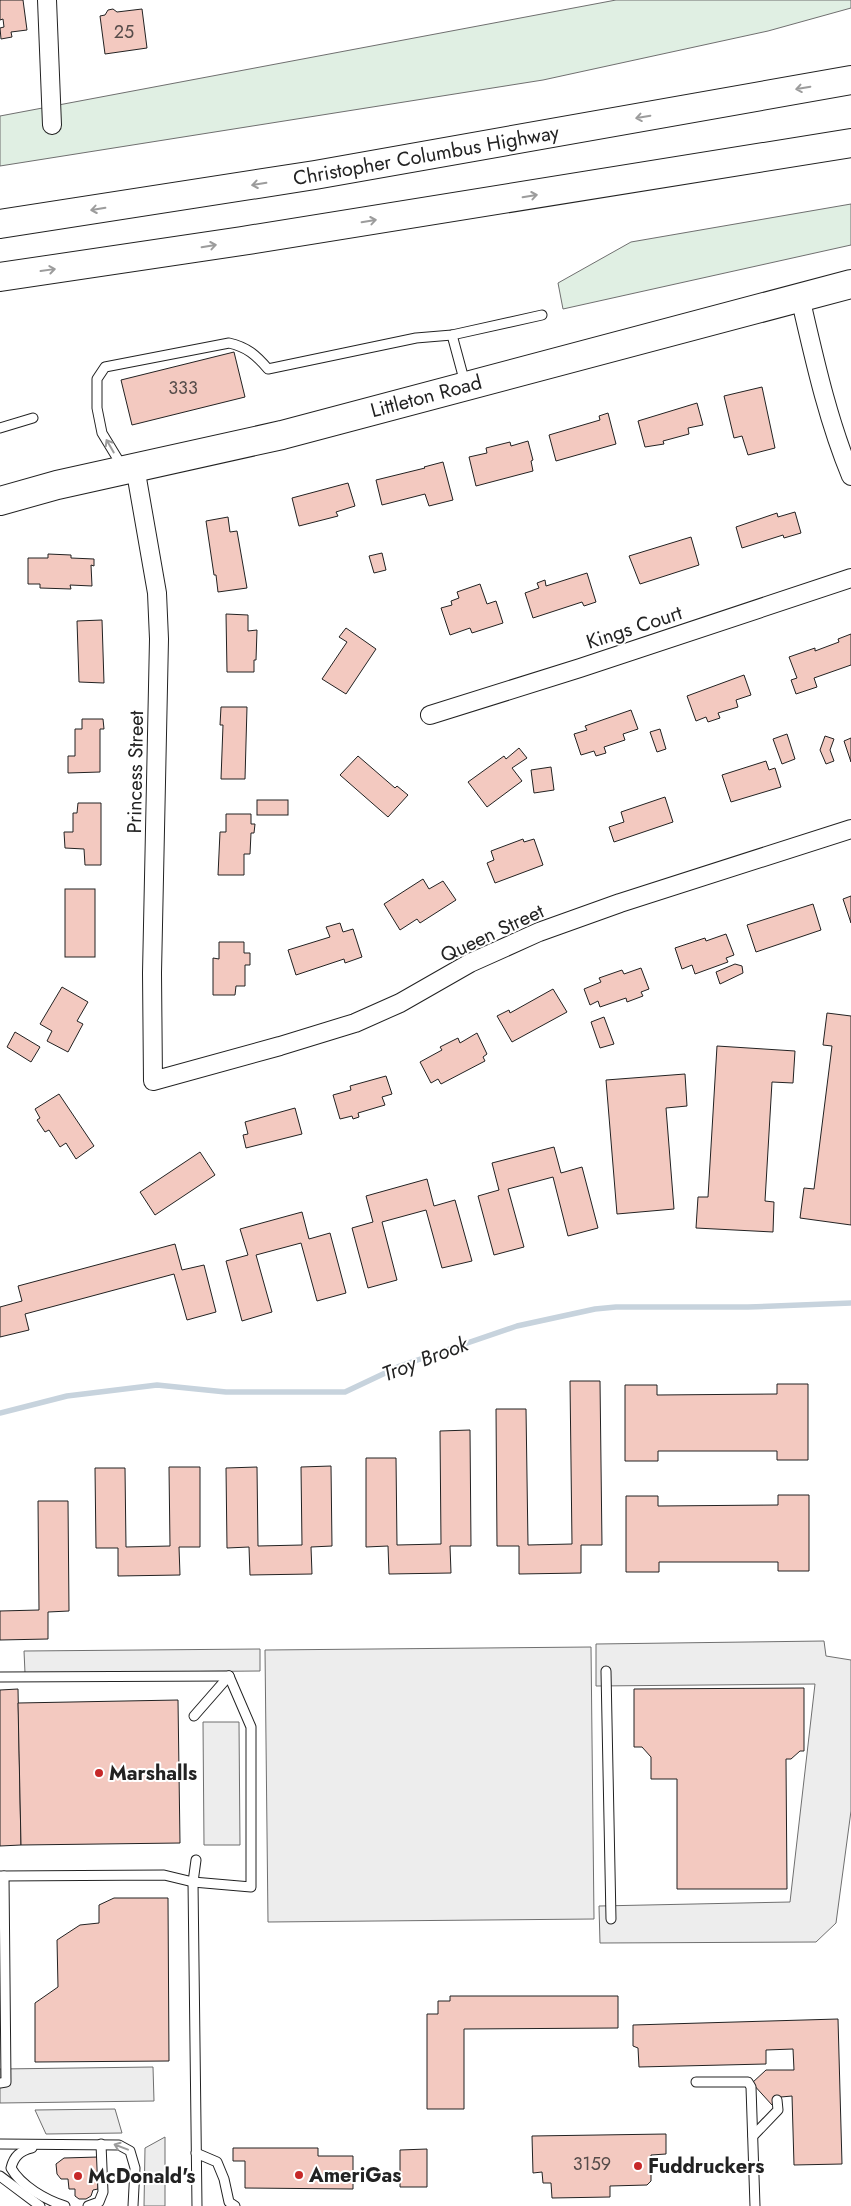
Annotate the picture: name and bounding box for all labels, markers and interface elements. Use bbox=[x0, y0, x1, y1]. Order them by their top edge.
house number: 25 bbox=[114, 19, 134, 45]
one-way arrow bbox=[795, 84, 811, 94]
one-way arrow bbox=[636, 113, 652, 123]
street label: Christopher Columbus Highway bbox=[291, 118, 562, 193]
one-way arrow bbox=[251, 179, 267, 189]
one-way arrow bbox=[522, 190, 538, 200]
one-way arrow bbox=[91, 204, 107, 214]
one-way arrow bbox=[361, 216, 377, 226]
one-way arrow bbox=[201, 241, 217, 251]
one-way arrow bbox=[40, 265, 56, 275]
street label: Littleton Road bbox=[367, 368, 485, 425]
house number: 333 bbox=[168, 375, 198, 401]
one-way arrow bbox=[105, 439, 115, 453]
street label: Kings Court bbox=[582, 598, 686, 657]
street label: Princess Street bbox=[120, 710, 151, 834]
street label: Queen Street bbox=[436, 897, 549, 970]
water label: Troy Brook bbox=[378, 1329, 473, 1389]
place label: Marshalls bbox=[109, 1759, 197, 1788]
marker: Marshalls bbox=[93, 1767, 105, 1779]
one-way arrow bbox=[114, 2142, 129, 2151]
house number: 3159 bbox=[573, 2151, 611, 2177]
place label: Fuddruckers bbox=[648, 2152, 764, 2181]
marker: Fuddruckers bbox=[632, 2160, 644, 2172]
place label: AmeriGas bbox=[308, 2161, 401, 2190]
place label: McDonald's bbox=[88, 2162, 195, 2191]
marker: AmeriGas bbox=[293, 2169, 305, 2181]
marker: McDonald's bbox=[72, 2170, 84, 2182]

